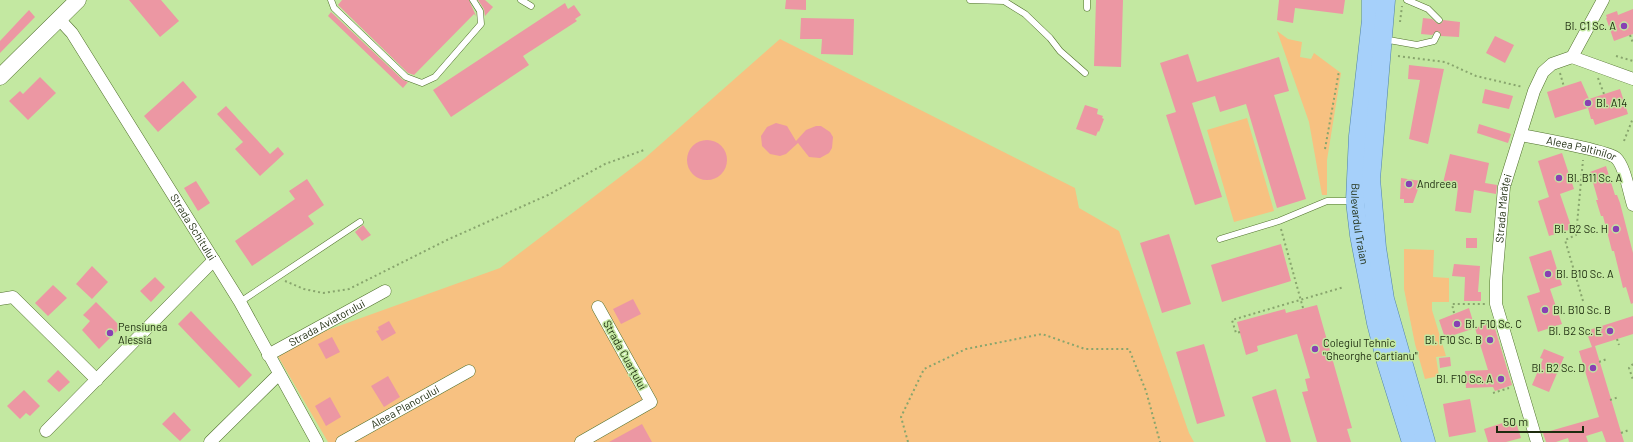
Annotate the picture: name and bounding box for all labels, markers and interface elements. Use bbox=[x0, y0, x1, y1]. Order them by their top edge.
place label: Bl. C1 Sc. A bbox=[1565, 19, 1616, 32]
marker: Bl. C1 Sc. A bbox=[1619, 21, 1629, 31]
place label: Bl. A14 bbox=[1596, 96, 1627, 109]
marker: Bl. A14 bbox=[1583, 98, 1593, 108]
street label: Aleea Paltinilor bbox=[1545, 133, 1619, 163]
place label: Bl. B11 Sc. A bbox=[1567, 171, 1623, 184]
street label: Strada Mărăței bbox=[1492, 172, 1514, 243]
marker: Bl. B11 Sc. A bbox=[1554, 173, 1564, 183]
place label: Andreea bbox=[1417, 177, 1457, 190]
marker: Andreea bbox=[1404, 179, 1414, 189]
street label: Bulevardul Traian bbox=[1349, 183, 1372, 266]
street label: Strada Schitului bbox=[168, 191, 219, 263]
place label: Bl. B2 Sc. H bbox=[1554, 222, 1608, 235]
marker: Bl. B2 Sc. H bbox=[1611, 224, 1621, 234]
place label: Bl. B10 Sc. A bbox=[1556, 267, 1614, 280]
marker: Bl. B10 Sc. A bbox=[1543, 269, 1553, 279]
street label: Strada Aviatorului bbox=[286, 296, 367, 348]
place label: Bl. B10 Sc. B bbox=[1553, 303, 1611, 316]
marker: Bl. B10 Sc. B bbox=[1540, 305, 1550, 315]
place label: Bl. F10 Sc. C bbox=[1465, 317, 1522, 330]
street label: Strada Cuarțului bbox=[601, 318, 650, 392]
marker: Bl. F10 Sc. C bbox=[1452, 319, 1462, 329]
place label: Pensiunea Alessia bbox=[118, 320, 167, 346]
place label: Bl. B2 Sc. E bbox=[1549, 324, 1602, 337]
marker: Bl. B2 Sc. E bbox=[1605, 326, 1615, 336]
marker: Pensiunea Alessia bbox=[105, 328, 115, 338]
place label: Bl. F10 Sc. B bbox=[1425, 333, 1482, 346]
marker: Bl. F10 Sc. B bbox=[1485, 335, 1495, 345]
place label: Colegiul Tehnic "Gheorghe Cartianu" bbox=[1323, 336, 1418, 362]
marker: Colegiul Tehnic "Gheorghe Cartianu" bbox=[1310, 344, 1320, 354]
place label: Bl. B2 Sc. D bbox=[1531, 361, 1585, 374]
marker: Bl. B2 Sc. D bbox=[1588, 363, 1598, 373]
place label: Bl. F10 Sc. A bbox=[1436, 372, 1493, 385]
marker: Bl. F10 Sc. A bbox=[1496, 374, 1506, 384]
street label: Aleea Planorului bbox=[368, 382, 441, 431]
scale bar bbox=[1497, 408, 1583, 434]
text: 50 m bbox=[1503, 414, 1528, 428]

